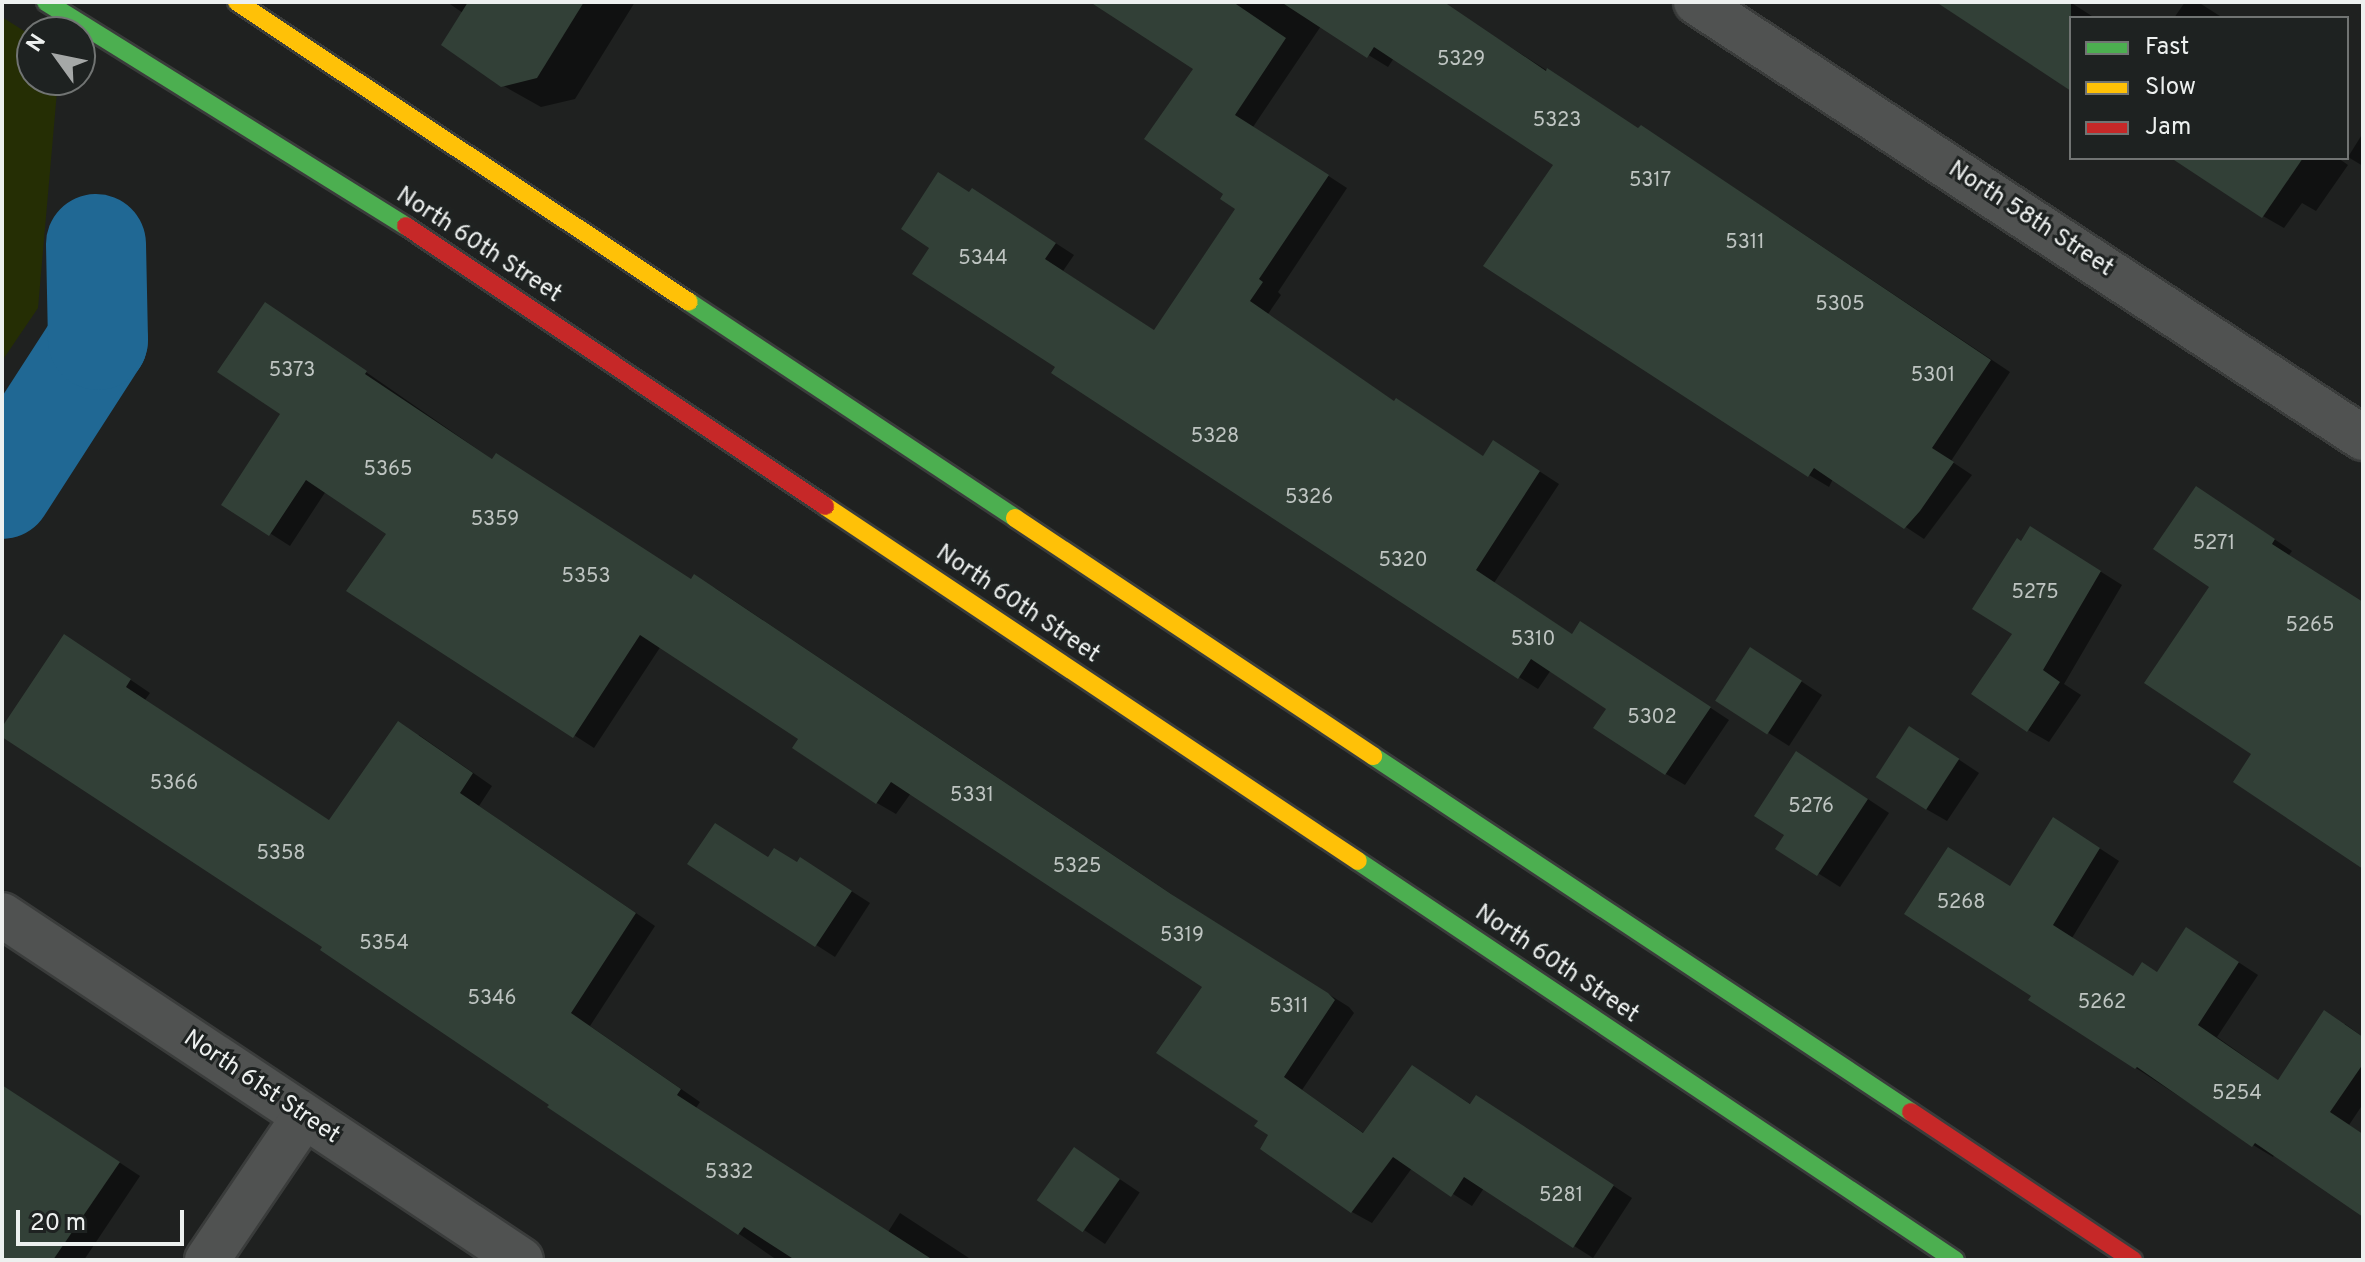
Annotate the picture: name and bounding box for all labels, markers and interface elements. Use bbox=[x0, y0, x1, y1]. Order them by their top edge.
north arrow bbox=[16, 16, 96, 96]
legend bbox=[2069, 16, 2349, 160]
text: N bbox=[22, 30, 53, 58]
text: Fast bbox=[2145, 33, 2189, 63]
house number: 5329 bbox=[1437, 48, 1485, 72]
text: Slow bbox=[2145, 73, 2196, 103]
house number: 5323 bbox=[1533, 109, 1581, 133]
text: Jam bbox=[2145, 113, 2191, 143]
street label: North 58th Street bbox=[1942, 156, 2118, 284]
house number: 5317 bbox=[1629, 169, 1671, 193]
street label: North 60th Street bbox=[390, 182, 566, 310]
house number: 5311 bbox=[1725, 231, 1765, 255]
house number: 5344 bbox=[958, 247, 1008, 271]
house number: 5305 bbox=[1815, 293, 1865, 317]
house number: 5373 bbox=[269, 359, 315, 383]
house number: 5301 bbox=[1911, 364, 1955, 388]
house number: 5328 bbox=[1191, 425, 1239, 449]
house number: 5365 bbox=[364, 458, 412, 482]
house number: 5326 bbox=[1285, 486, 1333, 510]
house number: 5359 bbox=[471, 508, 519, 532]
house number: 5271 bbox=[2193, 532, 2235, 556]
street label: North 60th Street bbox=[930, 540, 1104, 670]
house number: 5320 bbox=[1378, 549, 1428, 573]
house number: 5353 bbox=[562, 565, 610, 589]
house number: 5275 bbox=[2011, 581, 2059, 605]
house number: 5265 bbox=[2286, 614, 2334, 638]
house number: 5310 bbox=[1511, 628, 1555, 652]
house number: 5302 bbox=[1627, 706, 1677, 730]
house number: 5366 bbox=[150, 772, 198, 796]
house number: 5331 bbox=[950, 784, 994, 808]
house number: 5276 bbox=[1788, 795, 1834, 819]
house number: 5358 bbox=[256, 842, 306, 866]
house number: 5325 bbox=[1053, 855, 1101, 879]
house number: 5268 bbox=[1937, 891, 1985, 915]
street label: North 60th Street bbox=[1469, 900, 1643, 1030]
house number: 5319 bbox=[1160, 924, 1204, 948]
house number: 5354 bbox=[359, 932, 409, 956]
house number: 5346 bbox=[468, 987, 516, 1011]
house number: 5262 bbox=[2078, 991, 2126, 1015]
house number: 5311 bbox=[1269, 995, 1309, 1019]
street label: North 61st Street bbox=[177, 1025, 345, 1151]
house number: 5254 bbox=[2212, 1082, 2262, 1106]
house number: 5332 bbox=[705, 1161, 753, 1185]
house number: 5281 bbox=[1539, 1184, 1583, 1208]
scale bar bbox=[20, 1194, 188, 1244]
text: 20 m bbox=[30, 1209, 86, 1239]

